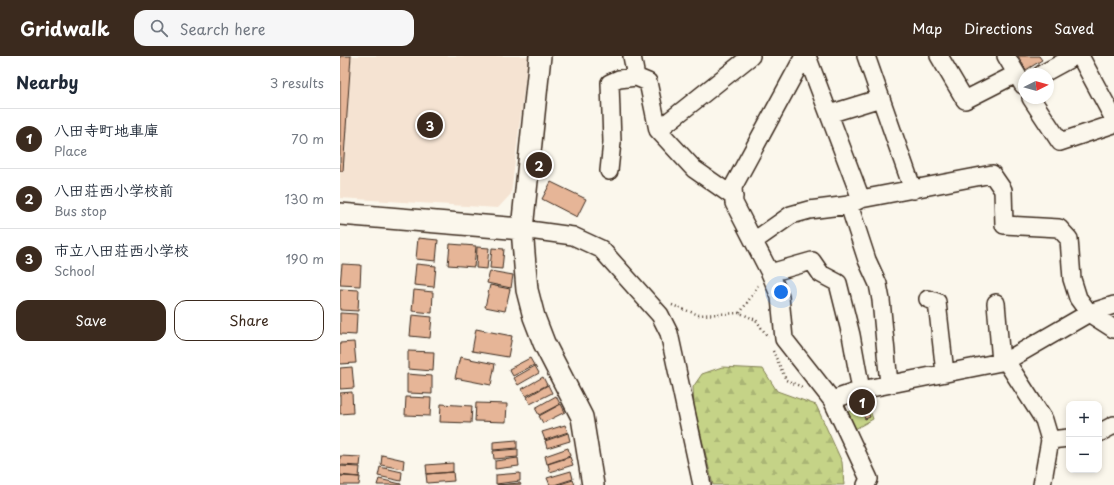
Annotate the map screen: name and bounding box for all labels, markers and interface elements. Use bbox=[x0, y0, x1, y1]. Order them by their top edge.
search box bbox=[134, 10, 414, 46]
text: Gridwalk bbox=[20, 14, 110, 42]
icon: search bbox=[148, 17, 170, 39]
text: Search here bbox=[180, 17, 265, 40]
text: Map bbox=[912, 18, 942, 39]
text: Directions bbox=[964, 18, 1032, 39]
text: Saved bbox=[1054, 18, 1094, 39]
north arrow bbox=[1018, 68, 1054, 104]
text: Nearby bbox=[16, 69, 78, 95]
text: 3 results bbox=[270, 73, 324, 92]
pin: 3 bbox=[417, 110, 443, 140]
text: 八田寺町地車庫 bbox=[54, 118, 159, 141]
text: 1 bbox=[26, 129, 32, 148]
text: 70 m bbox=[291, 129, 324, 148]
text: Place bbox=[54, 141, 87, 160]
pin: 2 bbox=[526, 150, 552, 180]
text: 八田荘西小学校前 bbox=[54, 178, 174, 201]
text: 2 bbox=[24, 189, 34, 208]
text: 130 m bbox=[285, 189, 324, 208]
text: Bus stop bbox=[54, 201, 107, 220]
text: 市立八田荘西小学校 bbox=[54, 238, 189, 261]
text: 3 bbox=[25, 249, 33, 268]
text: 190 m bbox=[285, 249, 324, 268]
text: School bbox=[54, 261, 95, 280]
your location bbox=[771, 282, 791, 302]
button: Save bbox=[16, 300, 166, 341]
button: Share bbox=[174, 300, 324, 341]
pin: 1 bbox=[849, 387, 875, 417]
map controls bbox=[1066, 401, 1102, 473]
button: + bbox=[1066, 401, 1102, 437]
button: − bbox=[1066, 437, 1102, 473]

